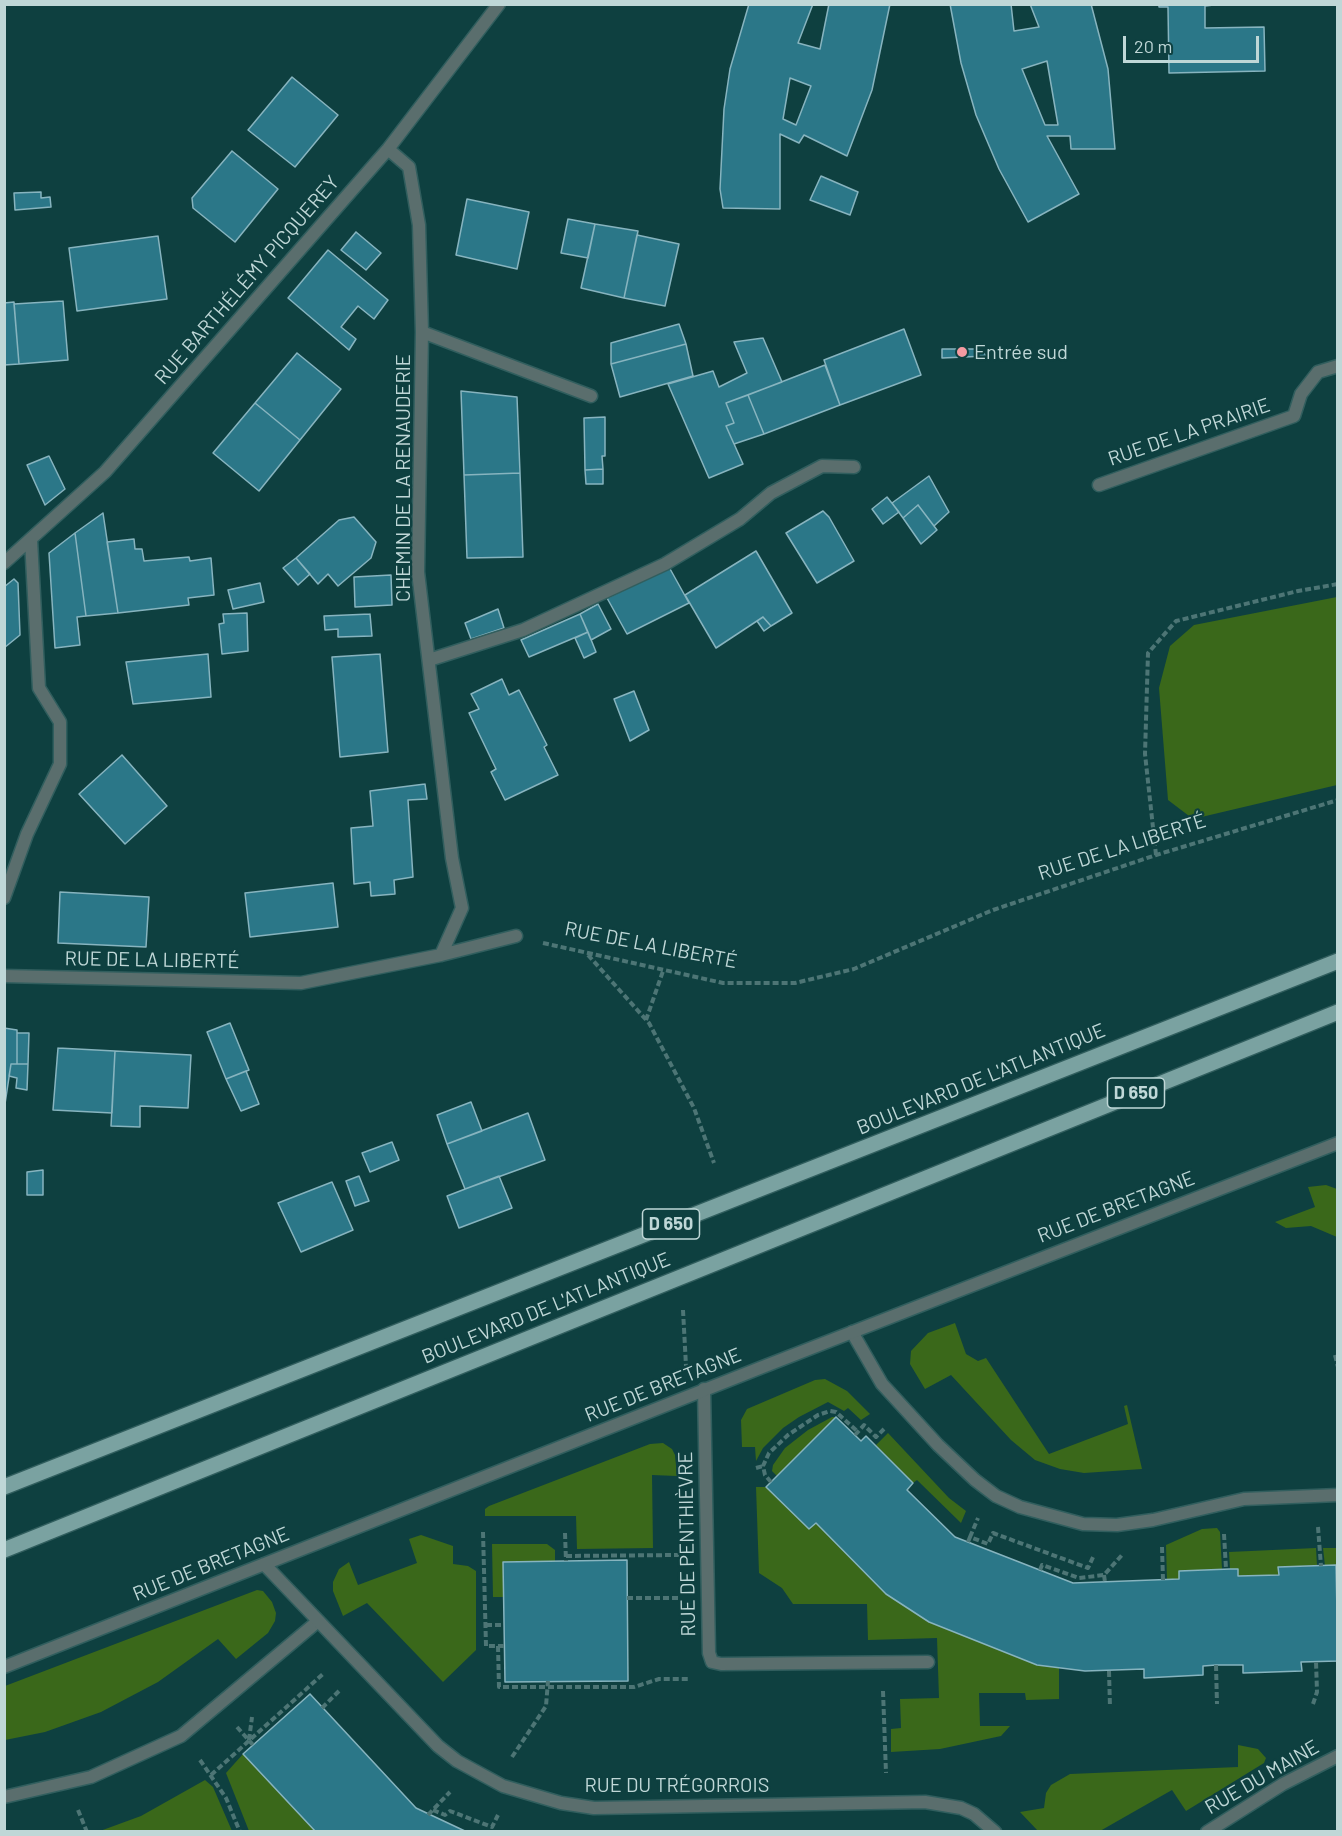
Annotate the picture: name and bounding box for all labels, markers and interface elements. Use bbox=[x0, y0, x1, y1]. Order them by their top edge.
scale bar bbox=[1126, 24, 1262, 62]
text: 20 m bbox=[1134, 35, 1172, 57]
street label: RUE BARTHÉLÉMY PICQUEREY bbox=[150, 171, 344, 389]
place label: Entrée sud bbox=[974, 340, 1068, 364]
marker: Entrée sud bbox=[955, 345, 969, 359]
street label: CHEMIN DE LA RENAUDERIE bbox=[391, 354, 415, 602]
street label: RUE DE LA PRAIRIE bbox=[1105, 393, 1273, 471]
street label: RUE DE LA LIBERTÉ bbox=[1035, 809, 1209, 885]
street label: RUE DE LA LIBERTÉ bbox=[563, 917, 739, 973]
street label: RUE DE LA LIBERTÉ bbox=[64, 946, 240, 974]
street label: BOULEVARD DE L'ATLANTIQUE bbox=[853, 1018, 1109, 1140]
road number: D 650 bbox=[1108, 1078, 1164, 1108]
street label: RUE DE BRETAGNE bbox=[1034, 1166, 1198, 1248]
road number: D 650 bbox=[642, 1209, 700, 1239]
street label: BOULEVARD DE L'ATLANTIQUE bbox=[418, 1247, 674, 1369]
street label: RUE DE BRETAGNE bbox=[581, 1343, 745, 1427]
street label: RUE DE PENTHIÈVRE bbox=[673, 1451, 701, 1637]
street label: RUE DE BRETAGNE bbox=[129, 1522, 293, 1606]
street label: RUE DU MAINE bbox=[1201, 1735, 1323, 1819]
street label: RUE DU TRÉGORROIS bbox=[585, 1773, 769, 1797]

